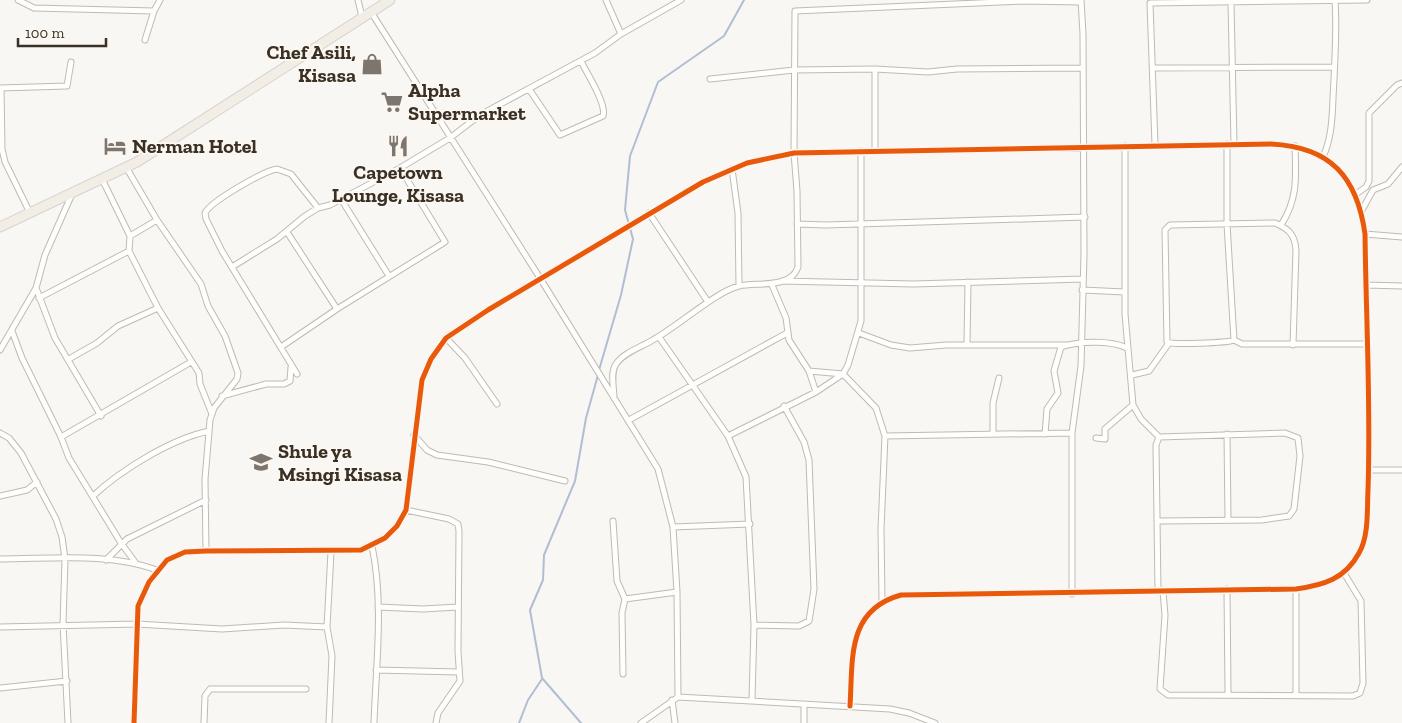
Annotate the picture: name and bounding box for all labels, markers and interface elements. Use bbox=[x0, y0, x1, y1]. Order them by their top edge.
scale bar bbox=[18, 15, 105, 47]
text: 100 m bbox=[25, 24, 64, 42]
place label: Chef Asili, Kisasa bbox=[267, 40, 356, 87]
shop icon: Chef Asili, Kisasa bbox=[359, 51, 385, 77]
place label: Alpha Supermarket bbox=[408, 78, 527, 125]
supermarket icon: Alpha Supermarket bbox=[379, 89, 405, 115]
hotel icon: Nerman Hotel bbox=[102, 133, 128, 159]
restaurant icon: Capetown Lounge, Kisasa bbox=[385, 133, 411, 159]
place label: Nerman Hotel bbox=[132, 134, 257, 158]
place label: Capetown Lounge, Kisasa bbox=[332, 160, 464, 207]
place label: Shule ya Msingi Kisasa bbox=[278, 439, 402, 486]
school or university icon: Shule ya Msingi Kisasa bbox=[248, 449, 274, 475]

